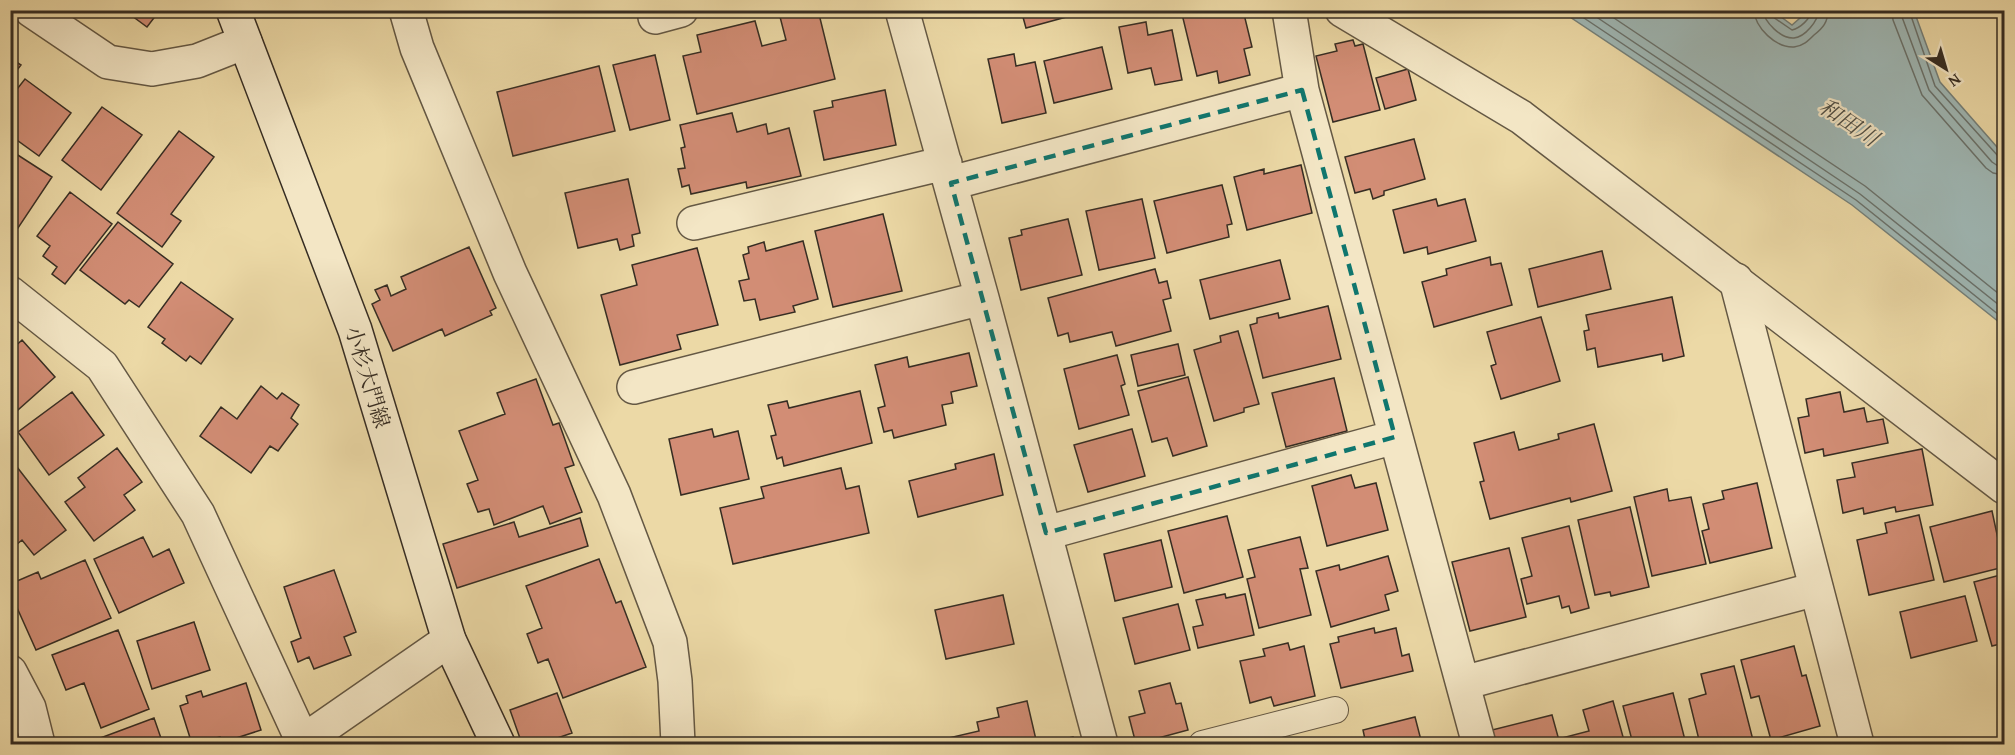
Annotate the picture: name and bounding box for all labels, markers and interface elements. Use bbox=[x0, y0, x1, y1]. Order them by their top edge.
north arrow bbox=[1916, 39, 1976, 99]
text: N bbox=[1943, 68, 1967, 94]
water label: 和田川 bbox=[1813, 90, 1887, 155]
street label: 小杉大門線 bbox=[338, 322, 398, 432]

